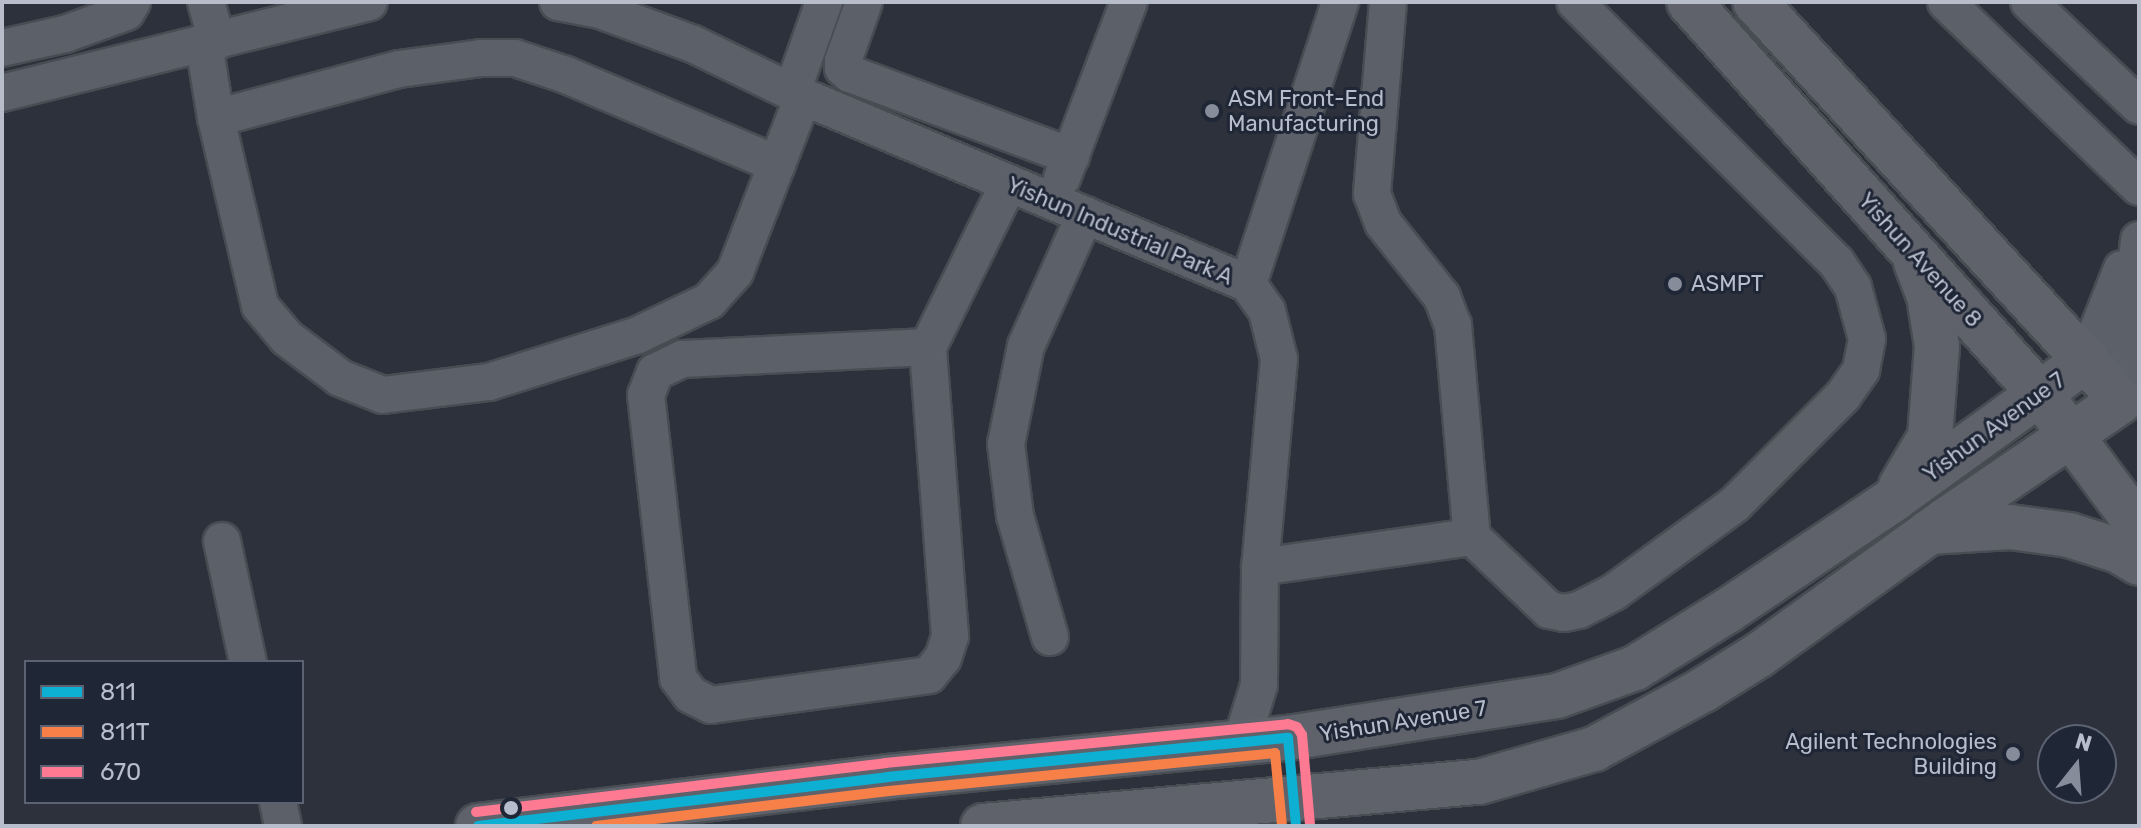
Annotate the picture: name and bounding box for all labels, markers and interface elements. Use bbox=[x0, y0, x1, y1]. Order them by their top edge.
place label: ASM Front-End Manufacturing bbox=[1228, 85, 1384, 136]
marker: ASM Front-End Manufacturing bbox=[1203, 102, 1221, 120]
street label: Yishun Industrial Park A bbox=[1003, 171, 1237, 291]
street label: Yishun Avenue 8 bbox=[1853, 187, 1987, 333]
place label: ASMPT bbox=[1691, 271, 1764, 297]
marker: ASMPT bbox=[1666, 275, 1684, 293]
street label: Yishun Avenue 7 bbox=[1918, 367, 2070, 487]
legend bbox=[24, 660, 304, 804]
text: 811 bbox=[100, 678, 136, 706]
street label: Yishun Avenue 7 bbox=[1317, 695, 1489, 747]
text: 811T bbox=[100, 718, 150, 746]
north arrow bbox=[2037, 724, 2117, 804]
text: N bbox=[2072, 727, 2095, 758]
place label: Agilent Technologies Building bbox=[1785, 728, 1997, 780]
marker: Agilent Technologies Building bbox=[2004, 745, 2022, 763]
text: 670 bbox=[100, 758, 141, 786]
unlabelled marker bbox=[503, 800, 519, 816]

